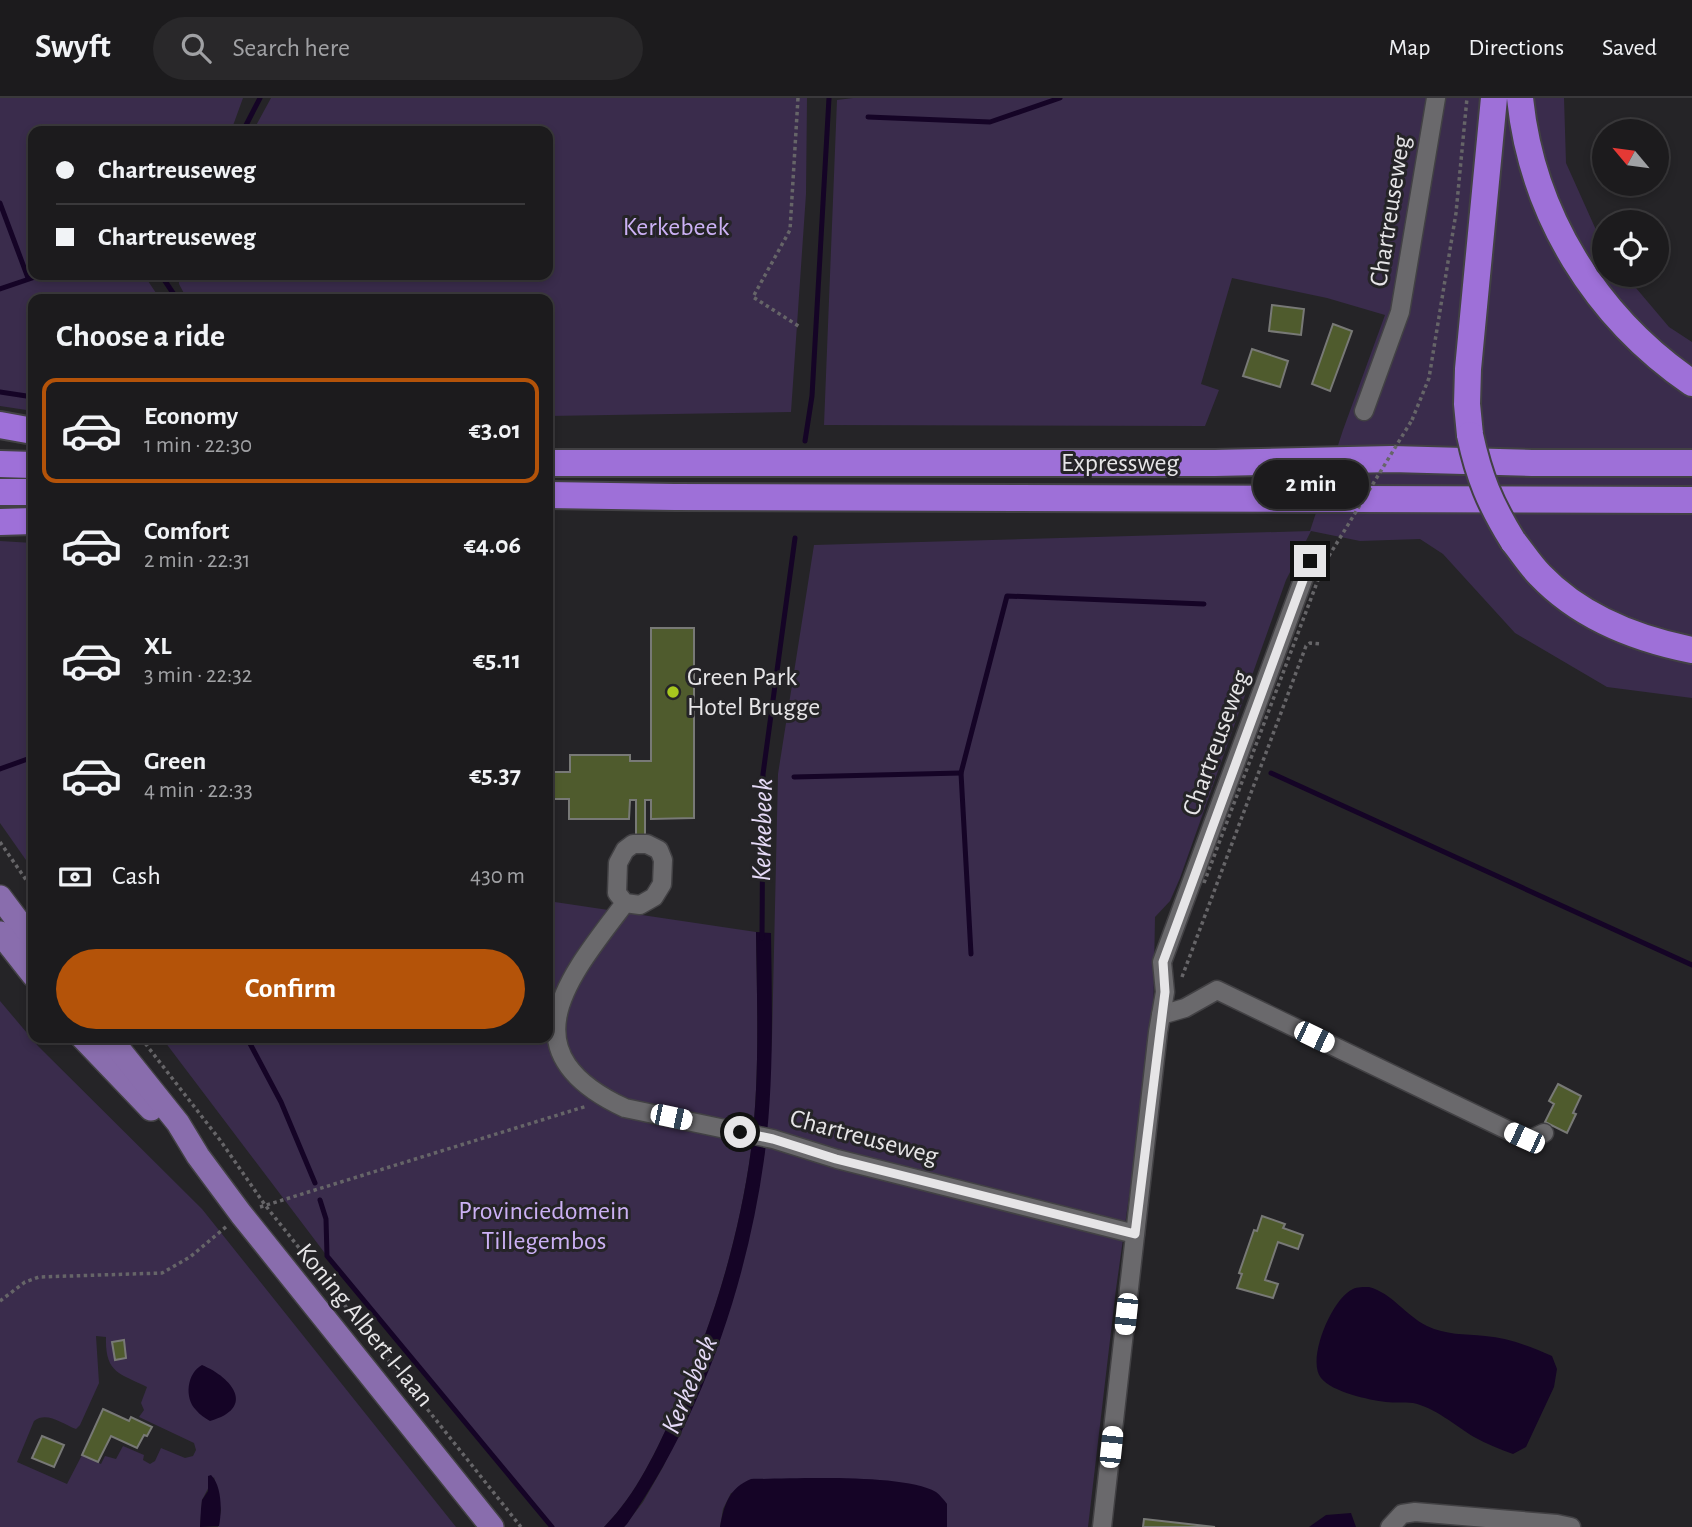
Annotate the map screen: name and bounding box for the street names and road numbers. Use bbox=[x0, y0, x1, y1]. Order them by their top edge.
street label: Chartreuseweg bbox=[1365, 133, 1415, 288]
street label: Expressweg bbox=[1061, 450, 1179, 476]
street label: Chartreuseweg bbox=[1178, 667, 1254, 819]
street label: Chartreuseweg bbox=[787, 1105, 941, 1169]
street label: Koning Albert I-laan bbox=[291, 1238, 439, 1412]

